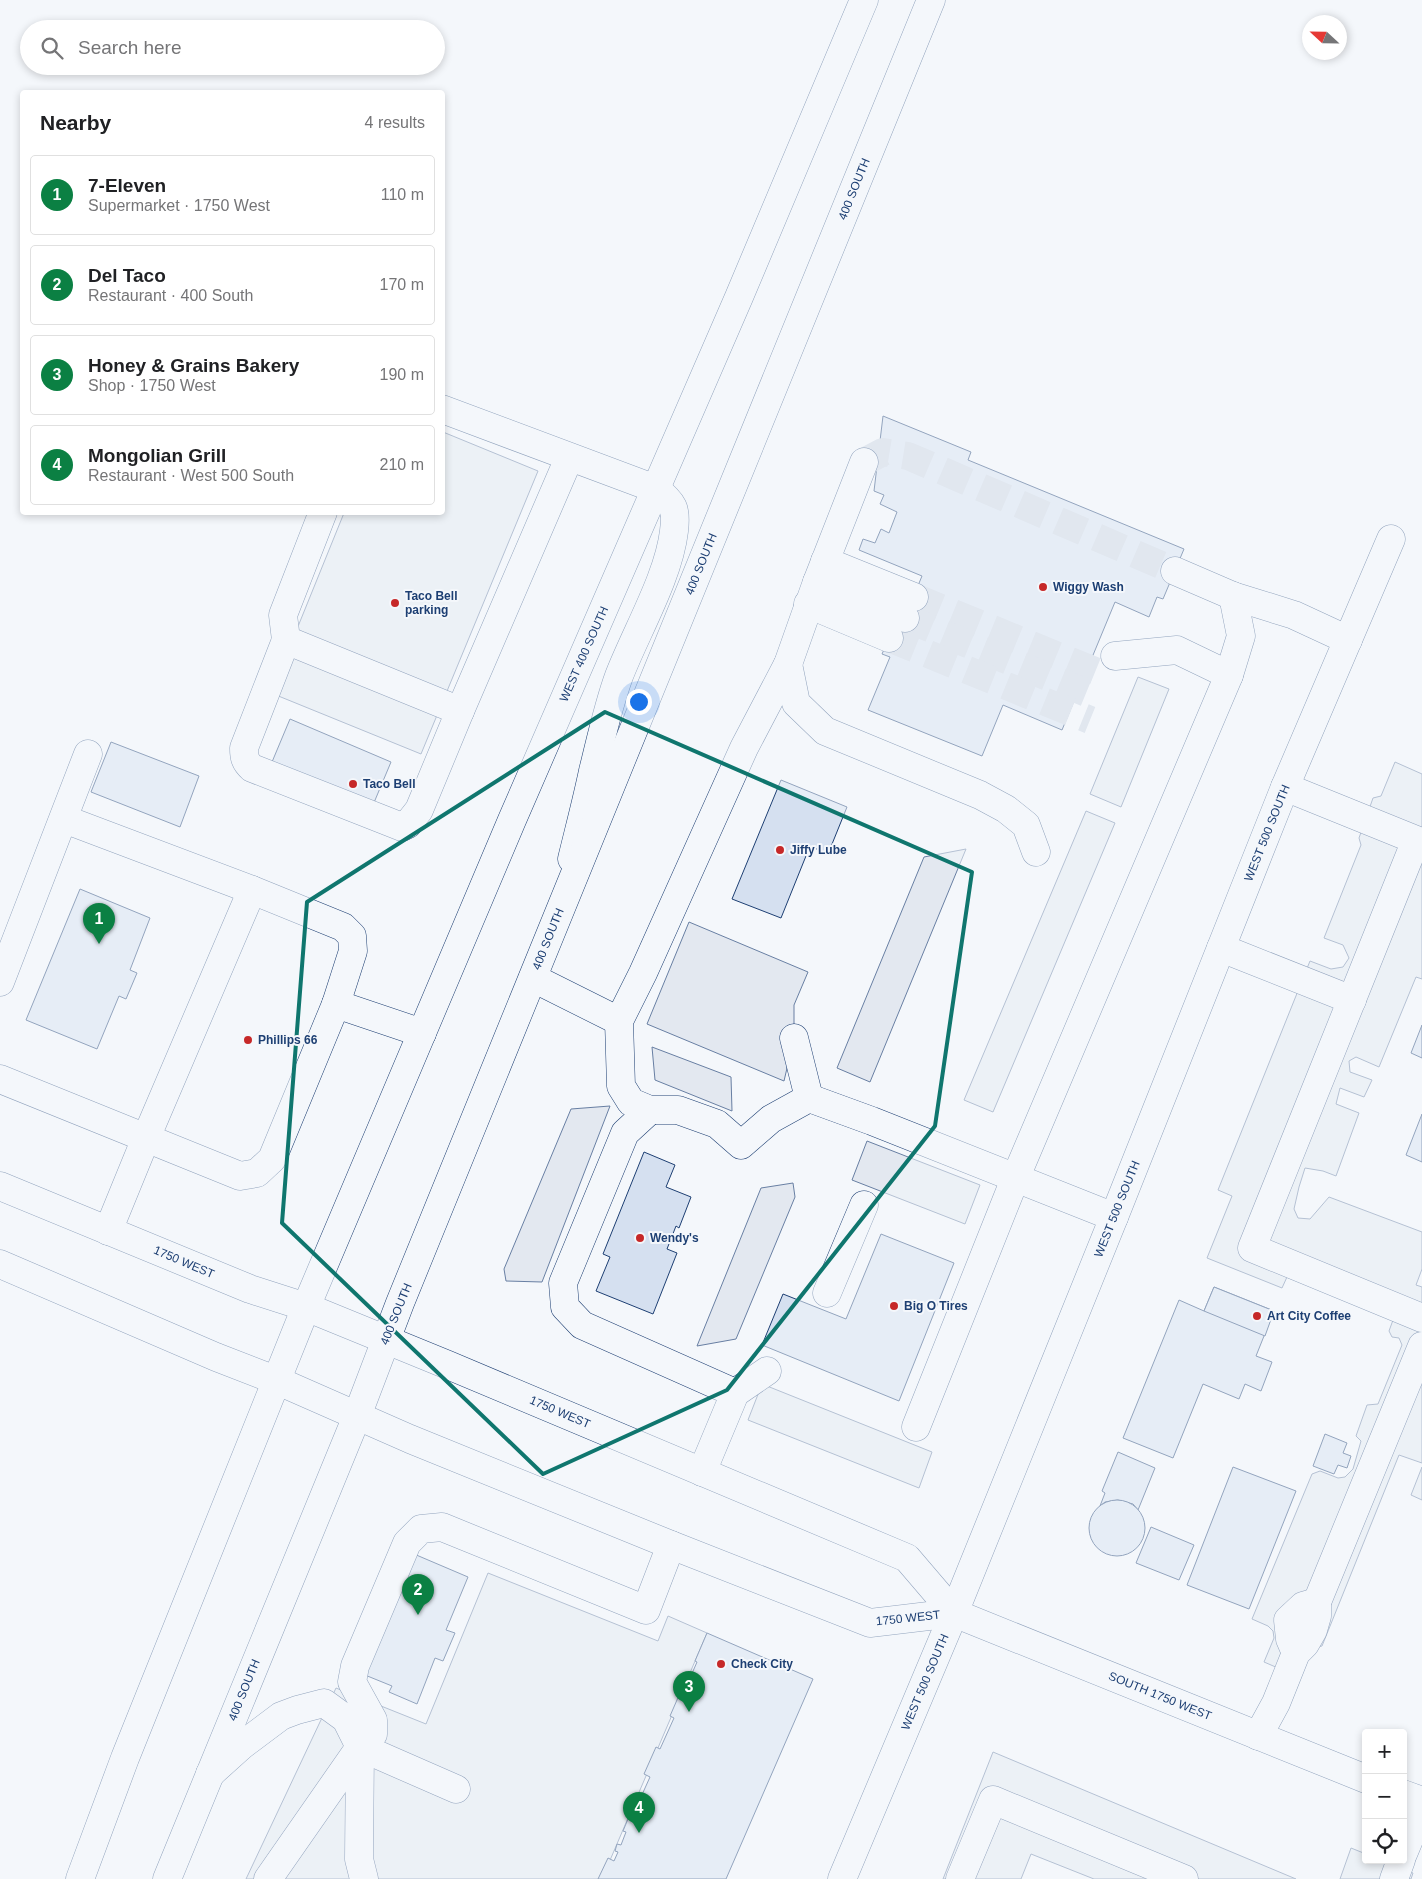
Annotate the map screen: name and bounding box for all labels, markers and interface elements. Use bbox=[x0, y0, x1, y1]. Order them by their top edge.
north arrow bbox=[1302, 15, 1347, 60]
search box bbox=[20, 20, 445, 75]
icon: search bbox=[38, 34, 66, 62]
text: Search here bbox=[78, 37, 182, 58]
text: Nearby bbox=[40, 111, 111, 134]
text: 4 results bbox=[365, 114, 425, 131]
street label: 400 SOUTH bbox=[835, 156, 873, 222]
text: 7-Eleven bbox=[88, 175, 166, 196]
text: 1 bbox=[53, 186, 61, 203]
text: 110 m bbox=[381, 186, 424, 203]
text: Supermarket · 1750 West bbox=[88, 197, 270, 214]
text: Del Taco bbox=[88, 265, 166, 286]
text: 2 bbox=[53, 276, 61, 293]
text: 170 m bbox=[380, 276, 424, 293]
text: Restaurant · 400 South bbox=[88, 287, 253, 304]
text: Honey & Grains Bakery bbox=[88, 355, 299, 376]
text: 3 bbox=[53, 366, 61, 383]
text: 190 m bbox=[380, 366, 424, 383]
text: Shop · 1750 West bbox=[88, 377, 216, 394]
text: Mongolian Grill bbox=[88, 445, 226, 466]
text: 4 bbox=[53, 456, 61, 473]
text: 210 m bbox=[380, 456, 424, 473]
text: Restaurant · West 500 South bbox=[88, 467, 294, 484]
street label: 400 SOUTH bbox=[682, 531, 720, 597]
place label: Wiggy Wash bbox=[1053, 580, 1124, 594]
marker: Wiggy Wash bbox=[1037, 581, 1049, 593]
place label: Taco Bell parking bbox=[405, 589, 457, 617]
marker: Taco Bell parking bbox=[389, 597, 401, 609]
street label: WEST 400 SOUTH bbox=[557, 604, 611, 704]
your location bbox=[626, 689, 652, 715]
place label: Taco Bell bbox=[363, 777, 415, 791]
marker: Taco Bell bbox=[347, 778, 359, 790]
street label: WEST 500 SOUTH bbox=[1241, 783, 1293, 883]
place label: Jiffy Lube bbox=[790, 843, 847, 857]
marker: Jiffy Lube bbox=[774, 844, 786, 856]
pin: 1 bbox=[83, 903, 115, 944]
street label: 400 SOUTH bbox=[529, 906, 567, 972]
place label: Phillips 66 bbox=[258, 1033, 318, 1047]
marker: Phillips 66 bbox=[242, 1034, 254, 1046]
street label: WEST 500 SOUTH bbox=[1091, 1159, 1143, 1259]
place label: Wendy's bbox=[650, 1231, 699, 1245]
marker: Wendy's bbox=[634, 1232, 646, 1244]
street label: 1750 WEST bbox=[151, 1243, 217, 1281]
street label: 400 SOUTH bbox=[377, 1281, 415, 1347]
place label: Big O Tires bbox=[904, 1299, 968, 1313]
marker: Big O Tires bbox=[888, 1300, 900, 1312]
place label: Art City Coffee bbox=[1267, 1309, 1351, 1323]
marker: Art City Coffee bbox=[1251, 1310, 1263, 1322]
street label: 1750 WEST bbox=[527, 1393, 593, 1431]
pin: 2 bbox=[402, 1574, 434, 1615]
street label: 1750 WEST bbox=[875, 1608, 942, 1628]
street label: WEST 500 SOUTH bbox=[898, 1632, 952, 1732]
street label: 400 SOUTH bbox=[225, 1657, 263, 1723]
place label: Check City bbox=[731, 1657, 793, 1671]
marker: Check City bbox=[715, 1658, 727, 1670]
street label: SOUTH 1750 WEST bbox=[1106, 1669, 1214, 1723]
pin: 3 bbox=[673, 1671, 705, 1712]
map controls bbox=[1362, 1729, 1407, 1864]
button: + bbox=[1362, 1729, 1407, 1774]
button: − bbox=[1362, 1774, 1407, 1819]
pin: 4 bbox=[623, 1792, 655, 1833]
button: locate bbox=[1362, 1819, 1407, 1864]

